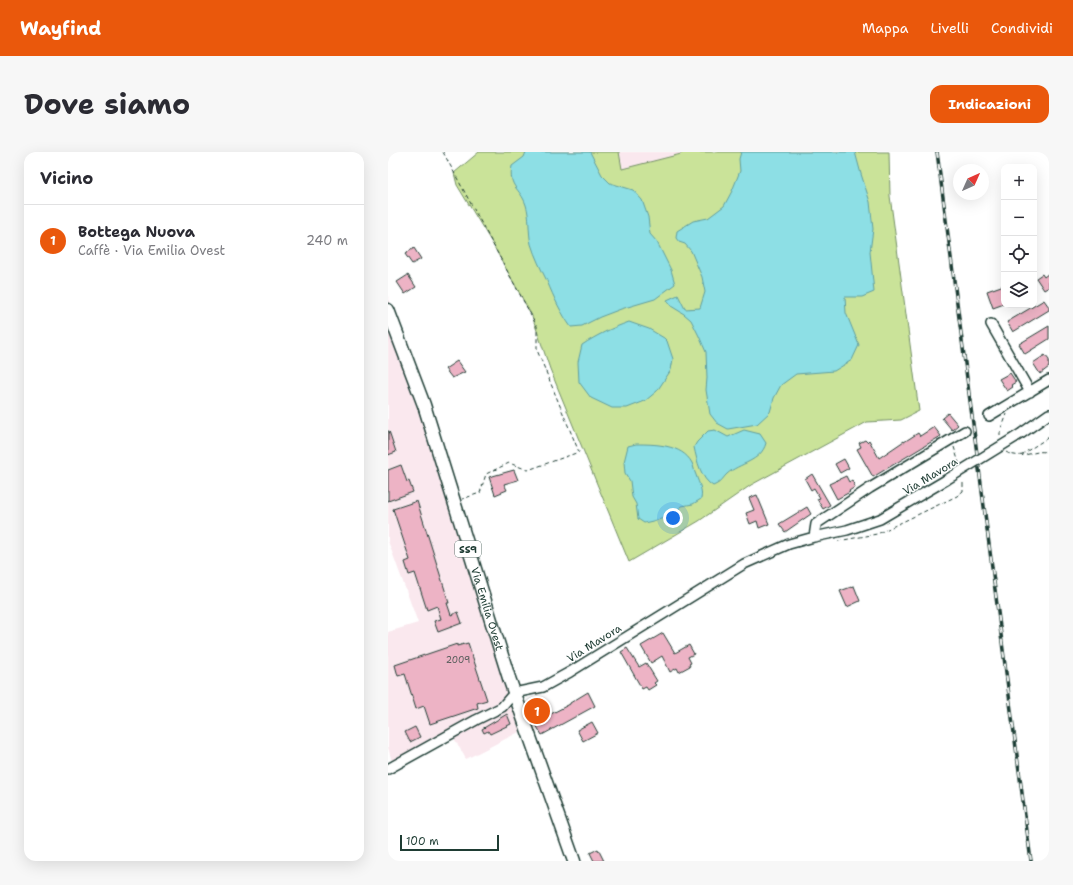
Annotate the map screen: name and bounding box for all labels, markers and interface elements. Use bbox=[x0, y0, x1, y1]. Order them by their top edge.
text: Wayfind bbox=[20, 16, 101, 41]
text: Mappa bbox=[862, 19, 909, 37]
text: Livelli bbox=[931, 19, 969, 37]
text: Condividi bbox=[991, 19, 1053, 37]
text: Dove siamo bbox=[24, 85, 190, 123]
button: Indicazioni bbox=[930, 85, 1049, 123]
north arrow bbox=[953, 164, 989, 200]
map controls bbox=[1001, 164, 1037, 308]
button: + bbox=[1001, 164, 1037, 200]
text: Vicino bbox=[40, 167, 93, 189]
button: − bbox=[1001, 200, 1037, 236]
text: Bottega Nuova bbox=[78, 222, 195, 242]
text: 1 bbox=[50, 232, 56, 249]
text: 240 m bbox=[306, 232, 348, 249]
button: locate bbox=[1001, 236, 1037, 272]
text: Caffè · Via Emilia Ovest bbox=[78, 242, 225, 259]
button: layers bbox=[1001, 272, 1037, 308]
street label: Via Mavora bbox=[900, 454, 961, 499]
your location bbox=[663, 508, 683, 528]
road number: SS9 bbox=[455, 541, 481, 557]
street label: Via Emilia Ovest bbox=[467, 565, 507, 653]
street label: Via Mavora bbox=[564, 621, 624, 666]
house number: 2009 bbox=[446, 654, 470, 666]
pin: 1 bbox=[524, 696, 550, 726]
scale bar bbox=[400, 833, 499, 852]
text: 100 m bbox=[406, 834, 439, 849]

